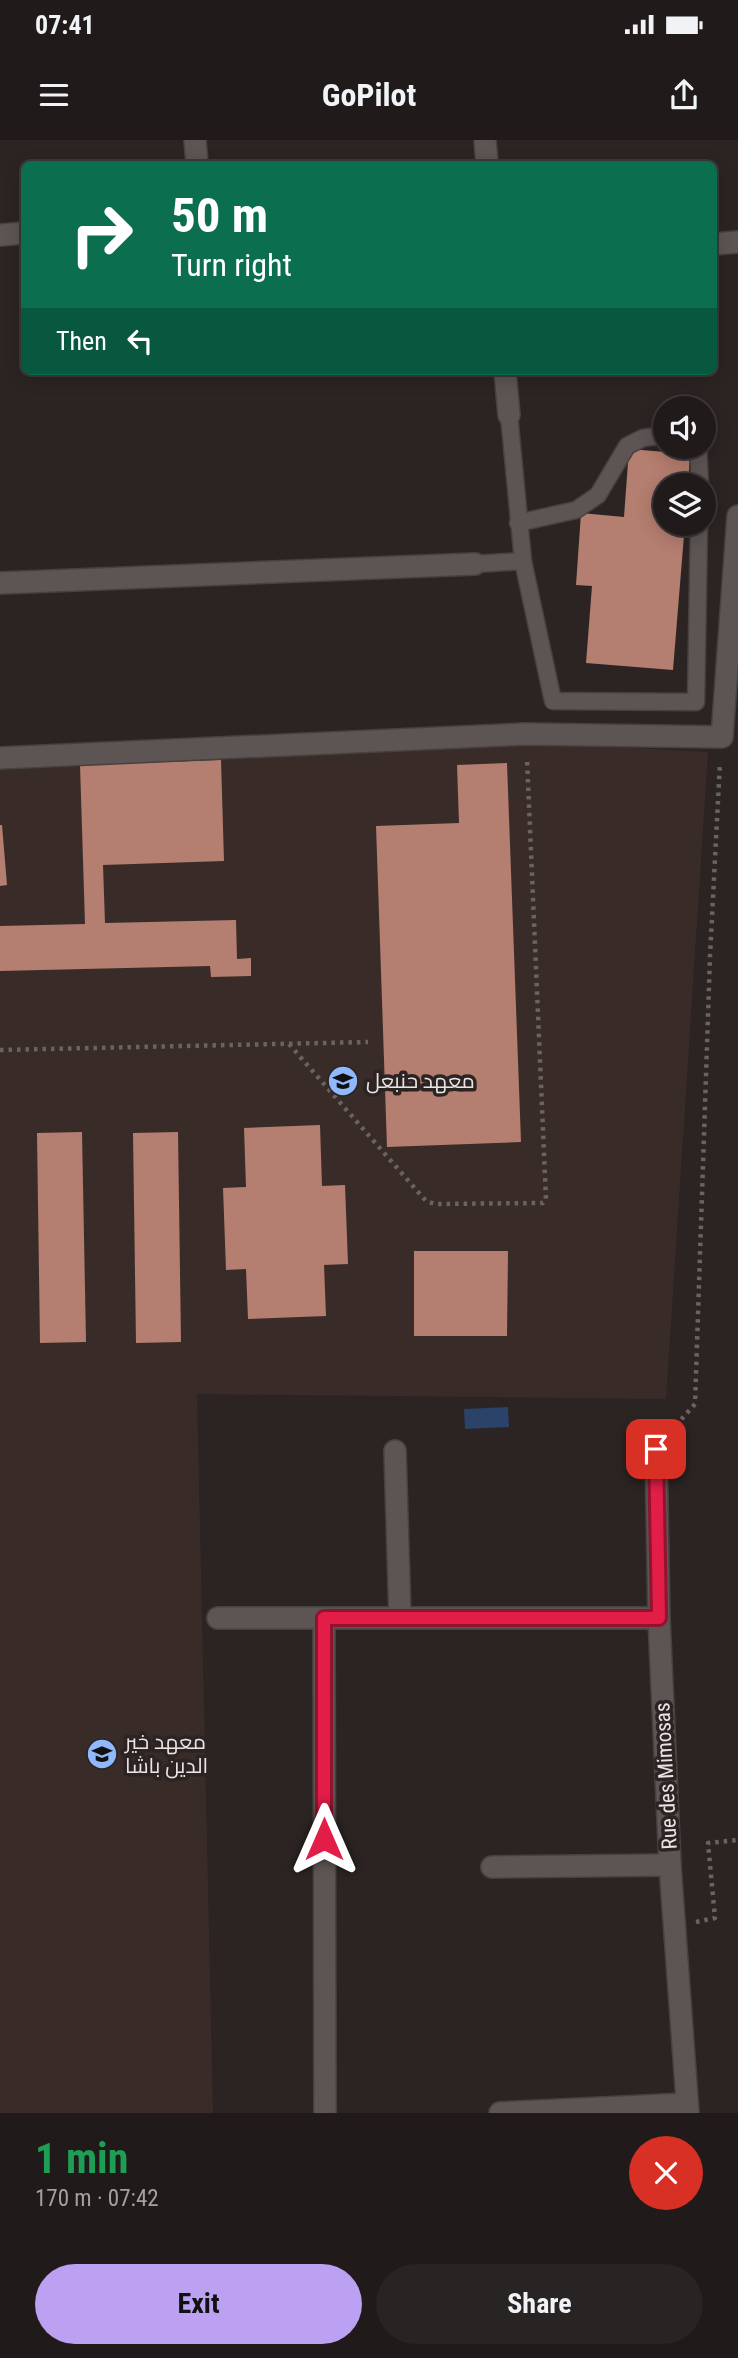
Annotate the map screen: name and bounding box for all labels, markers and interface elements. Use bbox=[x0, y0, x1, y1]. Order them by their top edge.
text: 07:41 bbox=[35, 10, 95, 40]
icon: menu bbox=[35, 76, 73, 114]
text: GoPilot bbox=[322, 76, 416, 114]
icon: share bbox=[665, 76, 703, 114]
text: 50 m bbox=[171, 187, 268, 244]
icon: right bbox=[56, 189, 147, 280]
text: Turn right bbox=[171, 246, 292, 284]
icon: left bbox=[121, 322, 159, 360]
text: Then bbox=[56, 326, 107, 356]
map controls bbox=[653, 396, 716, 536]
button: sound bbox=[653, 396, 716, 459]
button: layers bbox=[653, 473, 716, 536]
school or university icon: معهد حنبعل bbox=[326, 1064, 360, 1098]
place label: معهد حنبعل bbox=[366, 1069, 475, 1094]
pin bbox=[626, 1419, 686, 1479]
icon: arrive bbox=[637, 1430, 675, 1468]
street label: Rue des Mimosas bbox=[650, 1702, 682, 1850]
place label: معهد خير الدين باشا bbox=[124, 1730, 208, 1779]
school or university icon: معهد خير الدين باشا bbox=[85, 1737, 119, 1771]
position arrow bbox=[287, 1802, 361, 1876]
text: 1 min bbox=[35, 2134, 128, 2183]
button: close bbox=[629, 2136, 703, 2210]
text: 170 m · 07:42 bbox=[35, 2185, 159, 2212]
button: Exit bbox=[35, 2264, 362, 2344]
button: Share bbox=[376, 2264, 703, 2344]

